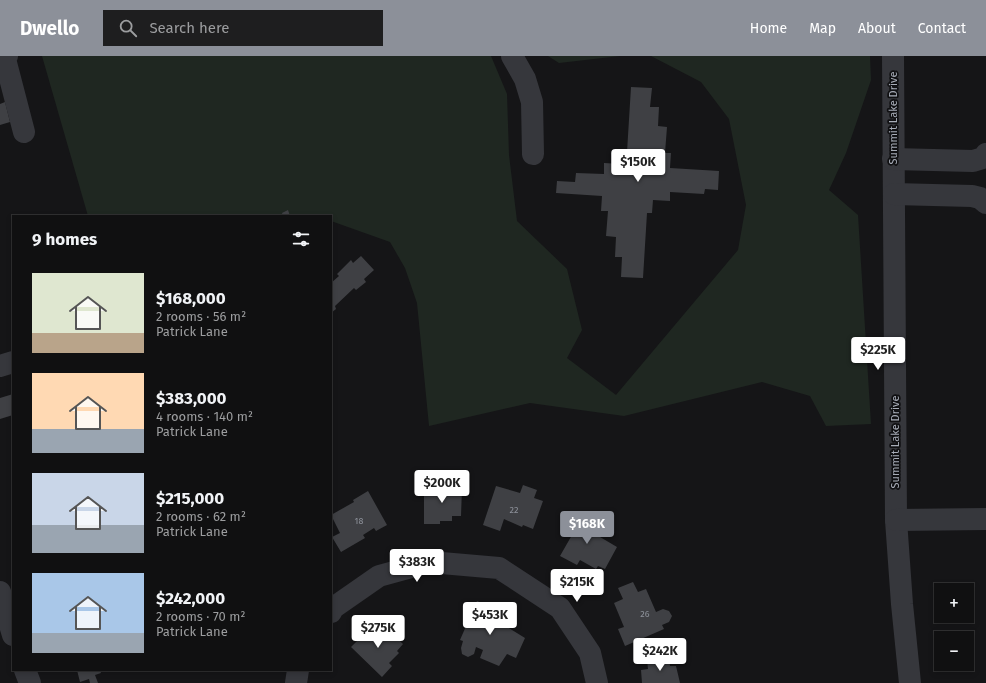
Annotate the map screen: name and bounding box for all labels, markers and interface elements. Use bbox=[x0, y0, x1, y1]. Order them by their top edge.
search box bbox=[103, 10, 383, 46]
text: Dwello bbox=[20, 17, 79, 40]
icon: search bbox=[117, 17, 139, 39]
text: Search here bbox=[149, 19, 230, 37]
text: Home bbox=[750, 20, 787, 37]
text: Map bbox=[809, 20, 836, 37]
text: About bbox=[858, 20, 896, 37]
text: Contact bbox=[918, 20, 966, 37]
street label: Summit Lake Drive bbox=[887, 72, 900, 164]
pin: $150K bbox=[610, 149, 666, 183]
text: $150K bbox=[620, 154, 656, 169]
icon: filters bbox=[290, 228, 312, 250]
text: 9 homes bbox=[32, 229, 97, 250]
text: $168,000 bbox=[156, 288, 226, 309]
icon: home bbox=[64, 289, 112, 337]
text: 2 rooms · 56 m² bbox=[156, 309, 246, 324]
text: Patrick Lane bbox=[156, 324, 228, 339]
pin: $225K bbox=[850, 337, 906, 371]
text: $225K bbox=[860, 342, 896, 357]
text: $383,000 bbox=[156, 388, 227, 409]
icon: home bbox=[64, 389, 112, 437]
street label: Summit Lake Drive bbox=[889, 396, 902, 488]
text: 4 rooms · 140 m² bbox=[156, 409, 253, 424]
text: Patrick Lane bbox=[156, 424, 228, 439]
pin: $200K bbox=[414, 470, 470, 504]
text: $200K bbox=[423, 475, 461, 490]
text: $215,000 bbox=[156, 488, 224, 509]
icon: home bbox=[64, 489, 112, 537]
house number: 22 bbox=[510, 505, 518, 515]
text: 2 rooms · 62 m² bbox=[156, 509, 246, 524]
pin: $168K bbox=[559, 511, 615, 545]
house number: 18 bbox=[355, 516, 363, 526]
text: $168K bbox=[569, 516, 605, 531]
text: Patrick Lane bbox=[156, 524, 228, 539]
pin: $383K bbox=[389, 549, 445, 583]
text: $383K bbox=[399, 554, 435, 569]
pin: $215K bbox=[549, 569, 605, 603]
text: $215K bbox=[560, 574, 594, 589]
map controls bbox=[934, 583, 974, 671]
button: + bbox=[934, 583, 974, 623]
text: $242,000 bbox=[156, 588, 225, 609]
icon: home bbox=[64, 589, 112, 637]
pin: $453K bbox=[462, 602, 518, 636]
text: $453K bbox=[472, 607, 508, 622]
text: 2 rooms · 70 m² bbox=[156, 609, 246, 624]
house number: 26 bbox=[640, 609, 650, 619]
pin: $275K bbox=[350, 615, 406, 649]
text: $275K bbox=[361, 620, 395, 635]
text: Patrick Lane bbox=[156, 624, 228, 639]
button: − bbox=[934, 631, 974, 671]
pin: $242K bbox=[632, 638, 688, 672]
text: $242K bbox=[642, 643, 678, 658]

